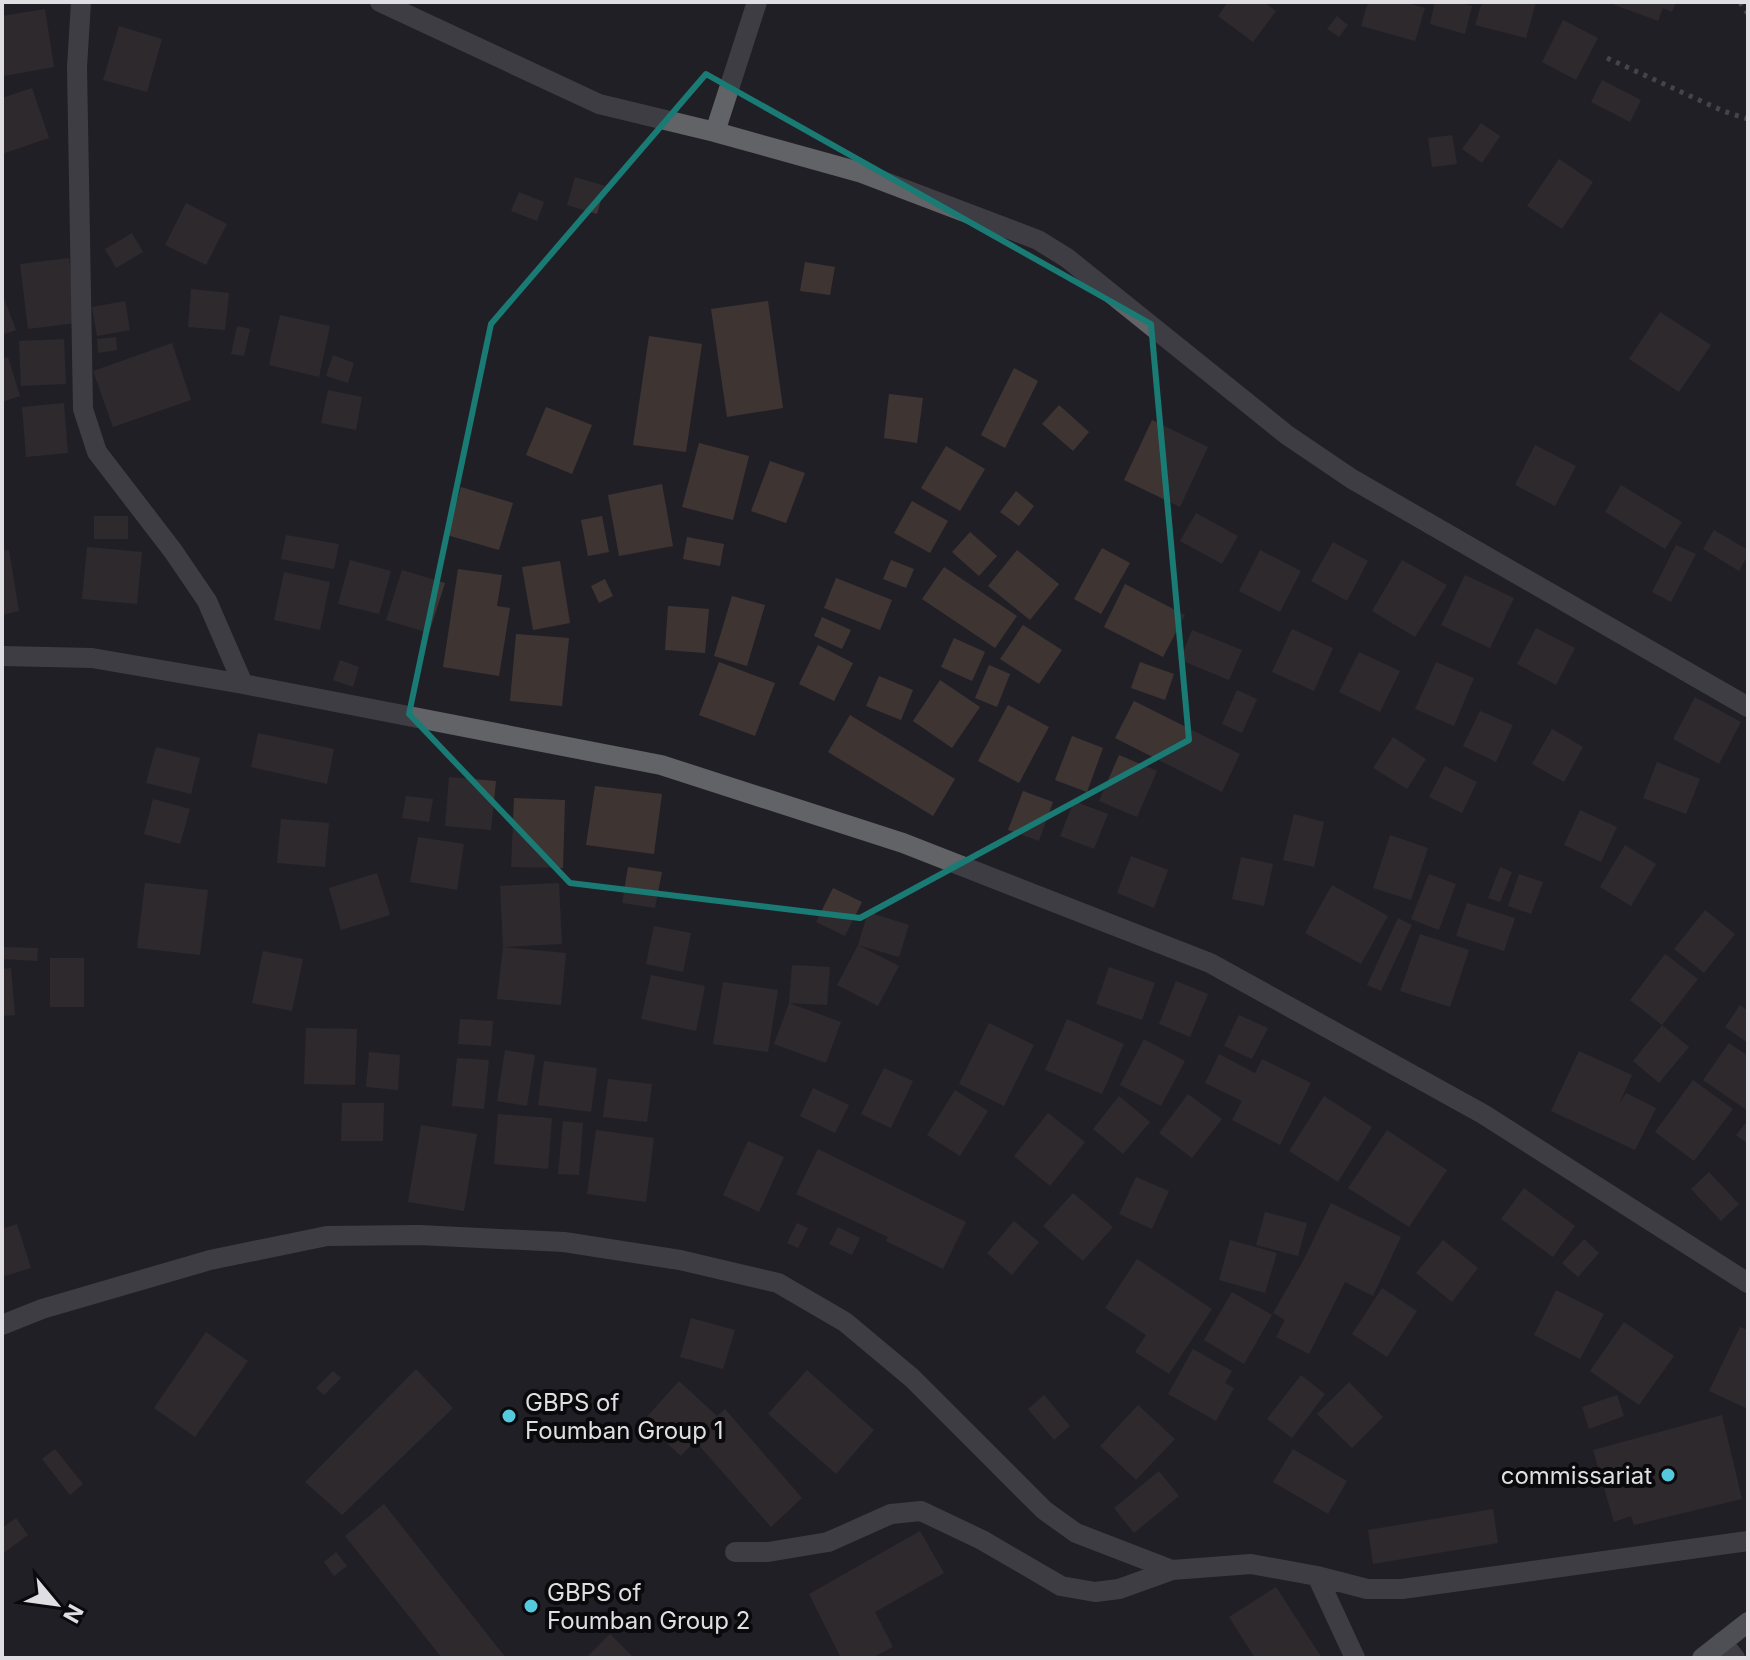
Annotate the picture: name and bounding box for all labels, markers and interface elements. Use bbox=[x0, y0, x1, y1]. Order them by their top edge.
place label: GBPS of Foumban Group 1 bbox=[525, 1388, 724, 1445]
marker: GBPS of Foumban Group 1 bbox=[500, 1407, 518, 1425]
place label: commissariat bbox=[1501, 1461, 1652, 1490]
marker: commissariat bbox=[1659, 1466, 1677, 1484]
north arrow bbox=[16, 1564, 96, 1644]
place label: GBPS of Foumban Group 2 bbox=[547, 1578, 750, 1635]
marker: GBPS of Foumban Group 2 bbox=[522, 1597, 540, 1615]
text: N bbox=[58, 1600, 89, 1627]

